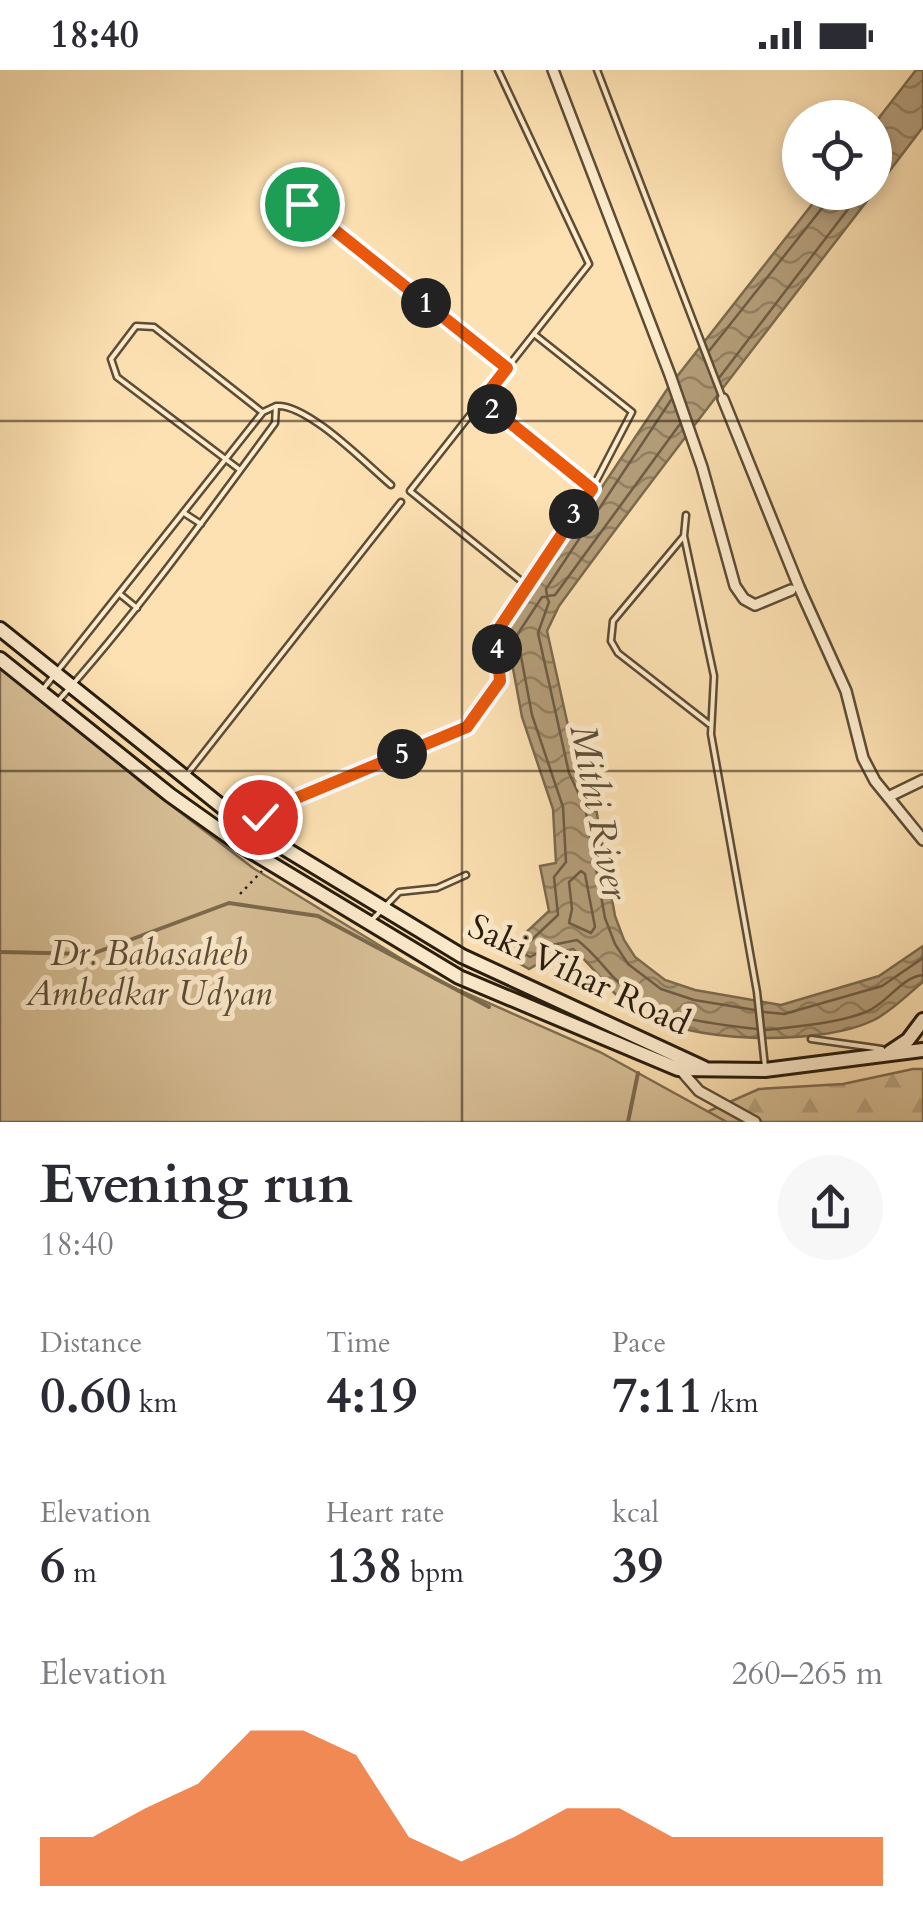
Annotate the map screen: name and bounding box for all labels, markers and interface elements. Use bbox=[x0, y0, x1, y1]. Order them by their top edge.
text: 18:40 bbox=[50, 9, 139, 61]
map controls bbox=[782, 100, 892, 210]
button: locate bbox=[782, 100, 892, 210]
pin bbox=[260, 162, 345, 247]
icon: arrive bbox=[275, 177, 330, 232]
pin: 1 bbox=[401, 278, 451, 328]
text: 1 bbox=[419, 284, 433, 322]
pin: 2 bbox=[467, 384, 517, 434]
text: 2 bbox=[485, 390, 499, 428]
pin: 3 bbox=[549, 489, 599, 539]
text: 3 bbox=[567, 495, 581, 533]
pin: 4 bbox=[472, 624, 522, 674]
text: 4 bbox=[490, 630, 504, 668]
water label: Mithi River bbox=[557, 720, 642, 906]
pin: 5 bbox=[377, 729, 427, 779]
text: 5 bbox=[395, 735, 409, 773]
pin bbox=[218, 775, 303, 860]
icon: check bbox=[233, 790, 288, 845]
street label: Saki Vihar Road bbox=[460, 903, 698, 1048]
park label: Dr. Babasaheb Ambedkar Udyan bbox=[25, 930, 272, 1018]
text: Evening run bbox=[40, 1148, 353, 1222]
button: share bbox=[778, 1155, 883, 1260]
text: 18:40 bbox=[40, 1223, 114, 1267]
text: Distance bbox=[40, 1324, 142, 1362]
text: Time bbox=[326, 1324, 391, 1362]
text: Pace bbox=[612, 1324, 666, 1362]
text: 0.60 bbox=[40, 1362, 131, 1430]
text: 4:19 bbox=[326, 1362, 417, 1430]
text: 7:11 bbox=[612, 1362, 703, 1430]
text: km bbox=[131, 1384, 178, 1422]
text: /km bbox=[703, 1384, 759, 1422]
text: Elevation bbox=[40, 1494, 151, 1532]
text: Heart rate bbox=[326, 1494, 445, 1532]
text: kcal bbox=[612, 1494, 659, 1532]
text: 6 bbox=[40, 1532, 66, 1600]
text: 138 bbox=[326, 1532, 403, 1600]
text: 39 bbox=[612, 1532, 663, 1600]
text: m bbox=[66, 1554, 97, 1592]
text: bpm bbox=[403, 1554, 464, 1592]
text: Elevation bbox=[40, 1652, 167, 1696]
text: 260–265 m bbox=[731, 1652, 883, 1696]

